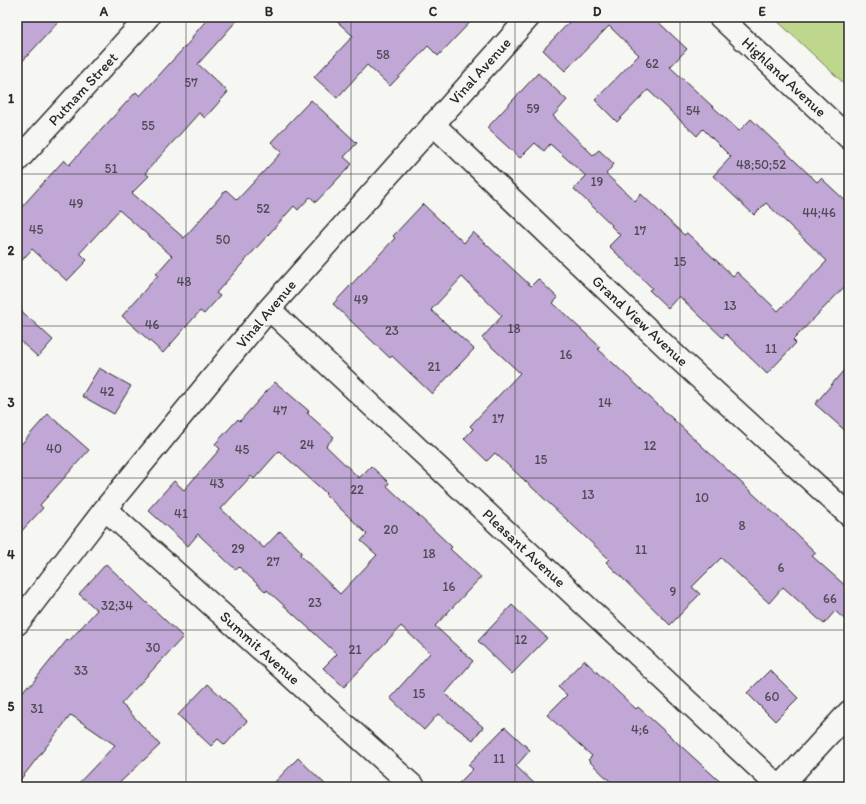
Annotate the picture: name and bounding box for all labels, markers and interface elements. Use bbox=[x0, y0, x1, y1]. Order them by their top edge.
text: A bbox=[99, 4, 109, 19]
text: B bbox=[265, 4, 274, 19]
text: C bbox=[429, 4, 438, 19]
text: D bbox=[593, 4, 602, 19]
text: E bbox=[758, 4, 766, 19]
street label: Highland Avenue bbox=[738, 33, 830, 121]
street label: Vinal Avenue bbox=[445, 34, 515, 108]
house number: 58 bbox=[376, 47, 390, 62]
street label: Putnam Street bbox=[44, 48, 122, 129]
house number: 62 bbox=[645, 56, 659, 71]
house number: 57 bbox=[184, 75, 198, 90]
text: 1 bbox=[8, 91, 14, 106]
house number: 59 bbox=[526, 101, 540, 116]
house number: 54 bbox=[686, 103, 701, 118]
house number: 55 bbox=[141, 118, 155, 133]
house number: 48;50;52 bbox=[736, 157, 786, 172]
house number: 51 bbox=[105, 161, 117, 176]
house number: 19 bbox=[591, 174, 604, 189]
house number: 49 bbox=[69, 196, 84, 211]
house number: 52 bbox=[256, 201, 270, 216]
house number: 44;46 bbox=[802, 205, 836, 220]
house number: 45 bbox=[29, 222, 43, 237]
house number: 17 bbox=[634, 223, 647, 238]
house number: 50 bbox=[216, 232, 230, 247]
text: 2 bbox=[8, 243, 15, 258]
house number: 15 bbox=[674, 254, 687, 269]
street label: Grand View Avenue bbox=[588, 272, 692, 370]
house number: 48 bbox=[177, 274, 191, 289]
street label: Vinal Avenue bbox=[232, 276, 300, 352]
house number: 49 bbox=[354, 292, 369, 307]
house number: 13 bbox=[723, 298, 737, 313]
house number: 46 bbox=[145, 317, 159, 332]
house number: 18 bbox=[507, 321, 521, 336]
house number: 23 bbox=[385, 323, 399, 338]
house number: 11 bbox=[765, 341, 777, 356]
house number: 16 bbox=[560, 347, 573, 362]
house number: 21 bbox=[428, 359, 440, 374]
house number: 42 bbox=[100, 384, 114, 399]
text: 3 bbox=[7, 395, 15, 410]
house number: 14 bbox=[598, 395, 612, 410]
house number: 47 bbox=[273, 403, 288, 418]
house number: 17 bbox=[492, 411, 505, 426]
house number: 24 bbox=[300, 437, 315, 452]
house number: 12 bbox=[644, 438, 657, 453]
house number: 40 bbox=[46, 441, 62, 456]
house number: 45 bbox=[235, 442, 249, 457]
house number: 15 bbox=[535, 452, 548, 467]
house number: 43 bbox=[210, 476, 224, 491]
house number: 22 bbox=[350, 482, 364, 497]
house number: 13 bbox=[581, 487, 595, 502]
house number: 10 bbox=[695, 490, 709, 505]
street label: Pleasant Avenue bbox=[479, 505, 569, 591]
house number: 41 bbox=[174, 506, 188, 521]
house number: 8 bbox=[738, 518, 746, 533]
house number: 20 bbox=[384, 522, 398, 537]
house number: 29 bbox=[231, 541, 245, 556]
house number: 11 bbox=[635, 542, 647, 557]
house number: 18 bbox=[422, 546, 436, 561]
text: 4 bbox=[7, 547, 15, 562]
house number: 27 bbox=[266, 554, 280, 569]
house number: 6 bbox=[778, 560, 785, 575]
house number: 16 bbox=[443, 579, 456, 594]
house number: 9 bbox=[670, 584, 677, 599]
house number: 66 bbox=[823, 591, 837, 606]
house number: 23 bbox=[308, 595, 322, 610]
house number: 32;34 bbox=[101, 598, 133, 613]
street label: Summit Avenue bbox=[216, 607, 304, 689]
house number: 12 bbox=[515, 632, 528, 647]
house number: 30 bbox=[145, 640, 161, 655]
house number: 21 bbox=[349, 642, 361, 657]
house number: 33 bbox=[74, 663, 88, 678]
house number: 15 bbox=[413, 686, 426, 701]
house number: 60 bbox=[765, 689, 779, 704]
text: 5 bbox=[8, 699, 15, 714]
house number: 31 bbox=[30, 701, 44, 716]
house number: 4;6 bbox=[631, 722, 649, 737]
house number: 11 bbox=[493, 751, 505, 766]

